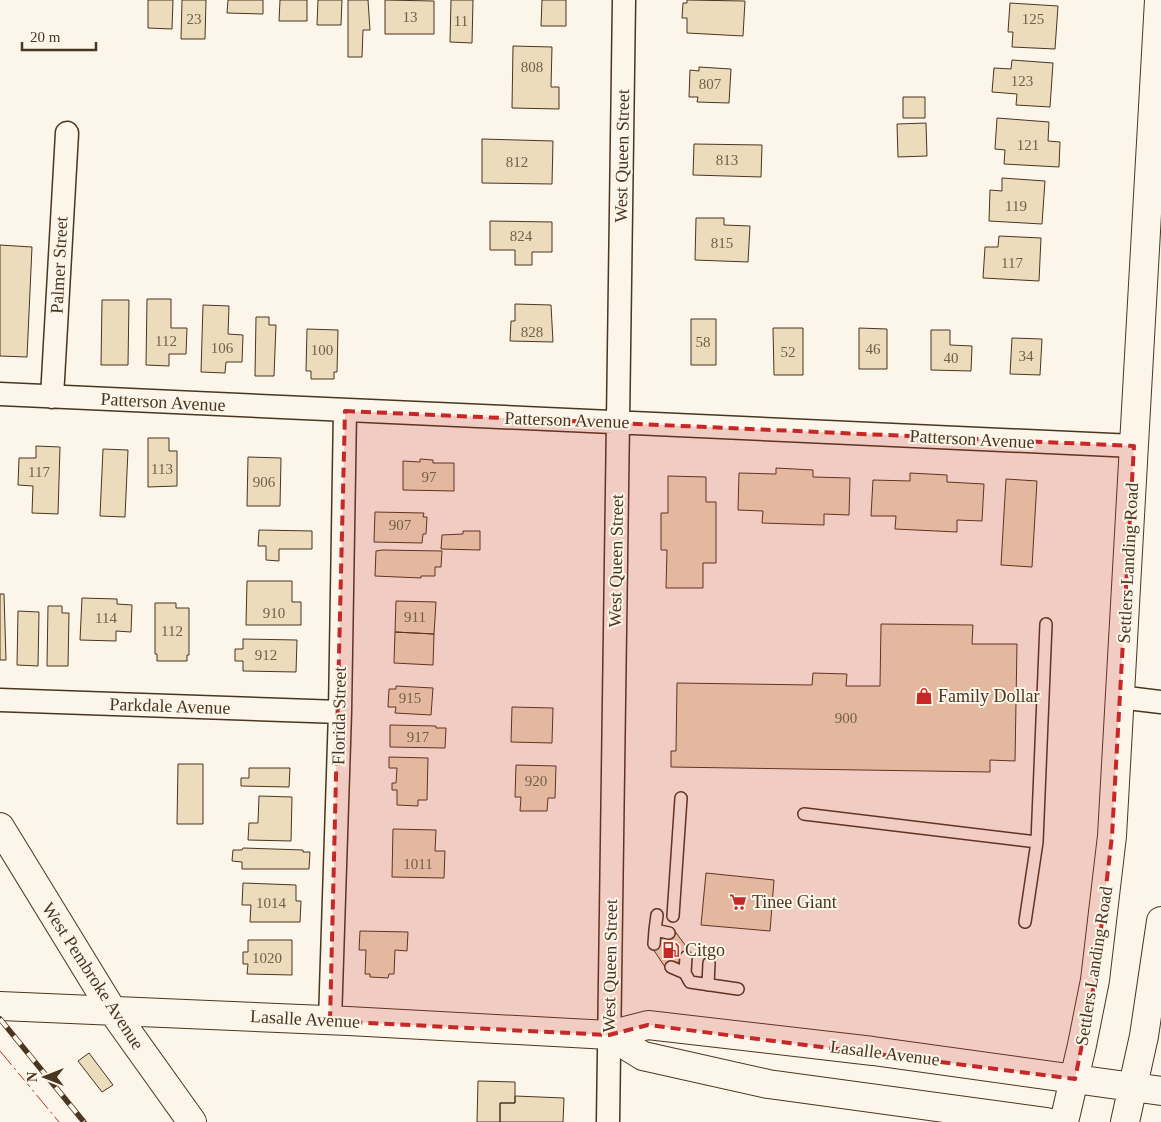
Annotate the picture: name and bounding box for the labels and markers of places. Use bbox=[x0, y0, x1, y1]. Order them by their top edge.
shop icon: Family Dollar bbox=[914, 686, 934, 706]
place label: Family Dollar bbox=[938, 686, 1040, 706]
supermarket icon: Tinee Giant bbox=[728, 892, 748, 912]
place label: Tinee Giant bbox=[752, 892, 837, 912]
fuel station icon: Citgo bbox=[661, 940, 681, 960]
place label: Citgo bbox=[685, 940, 725, 960]

